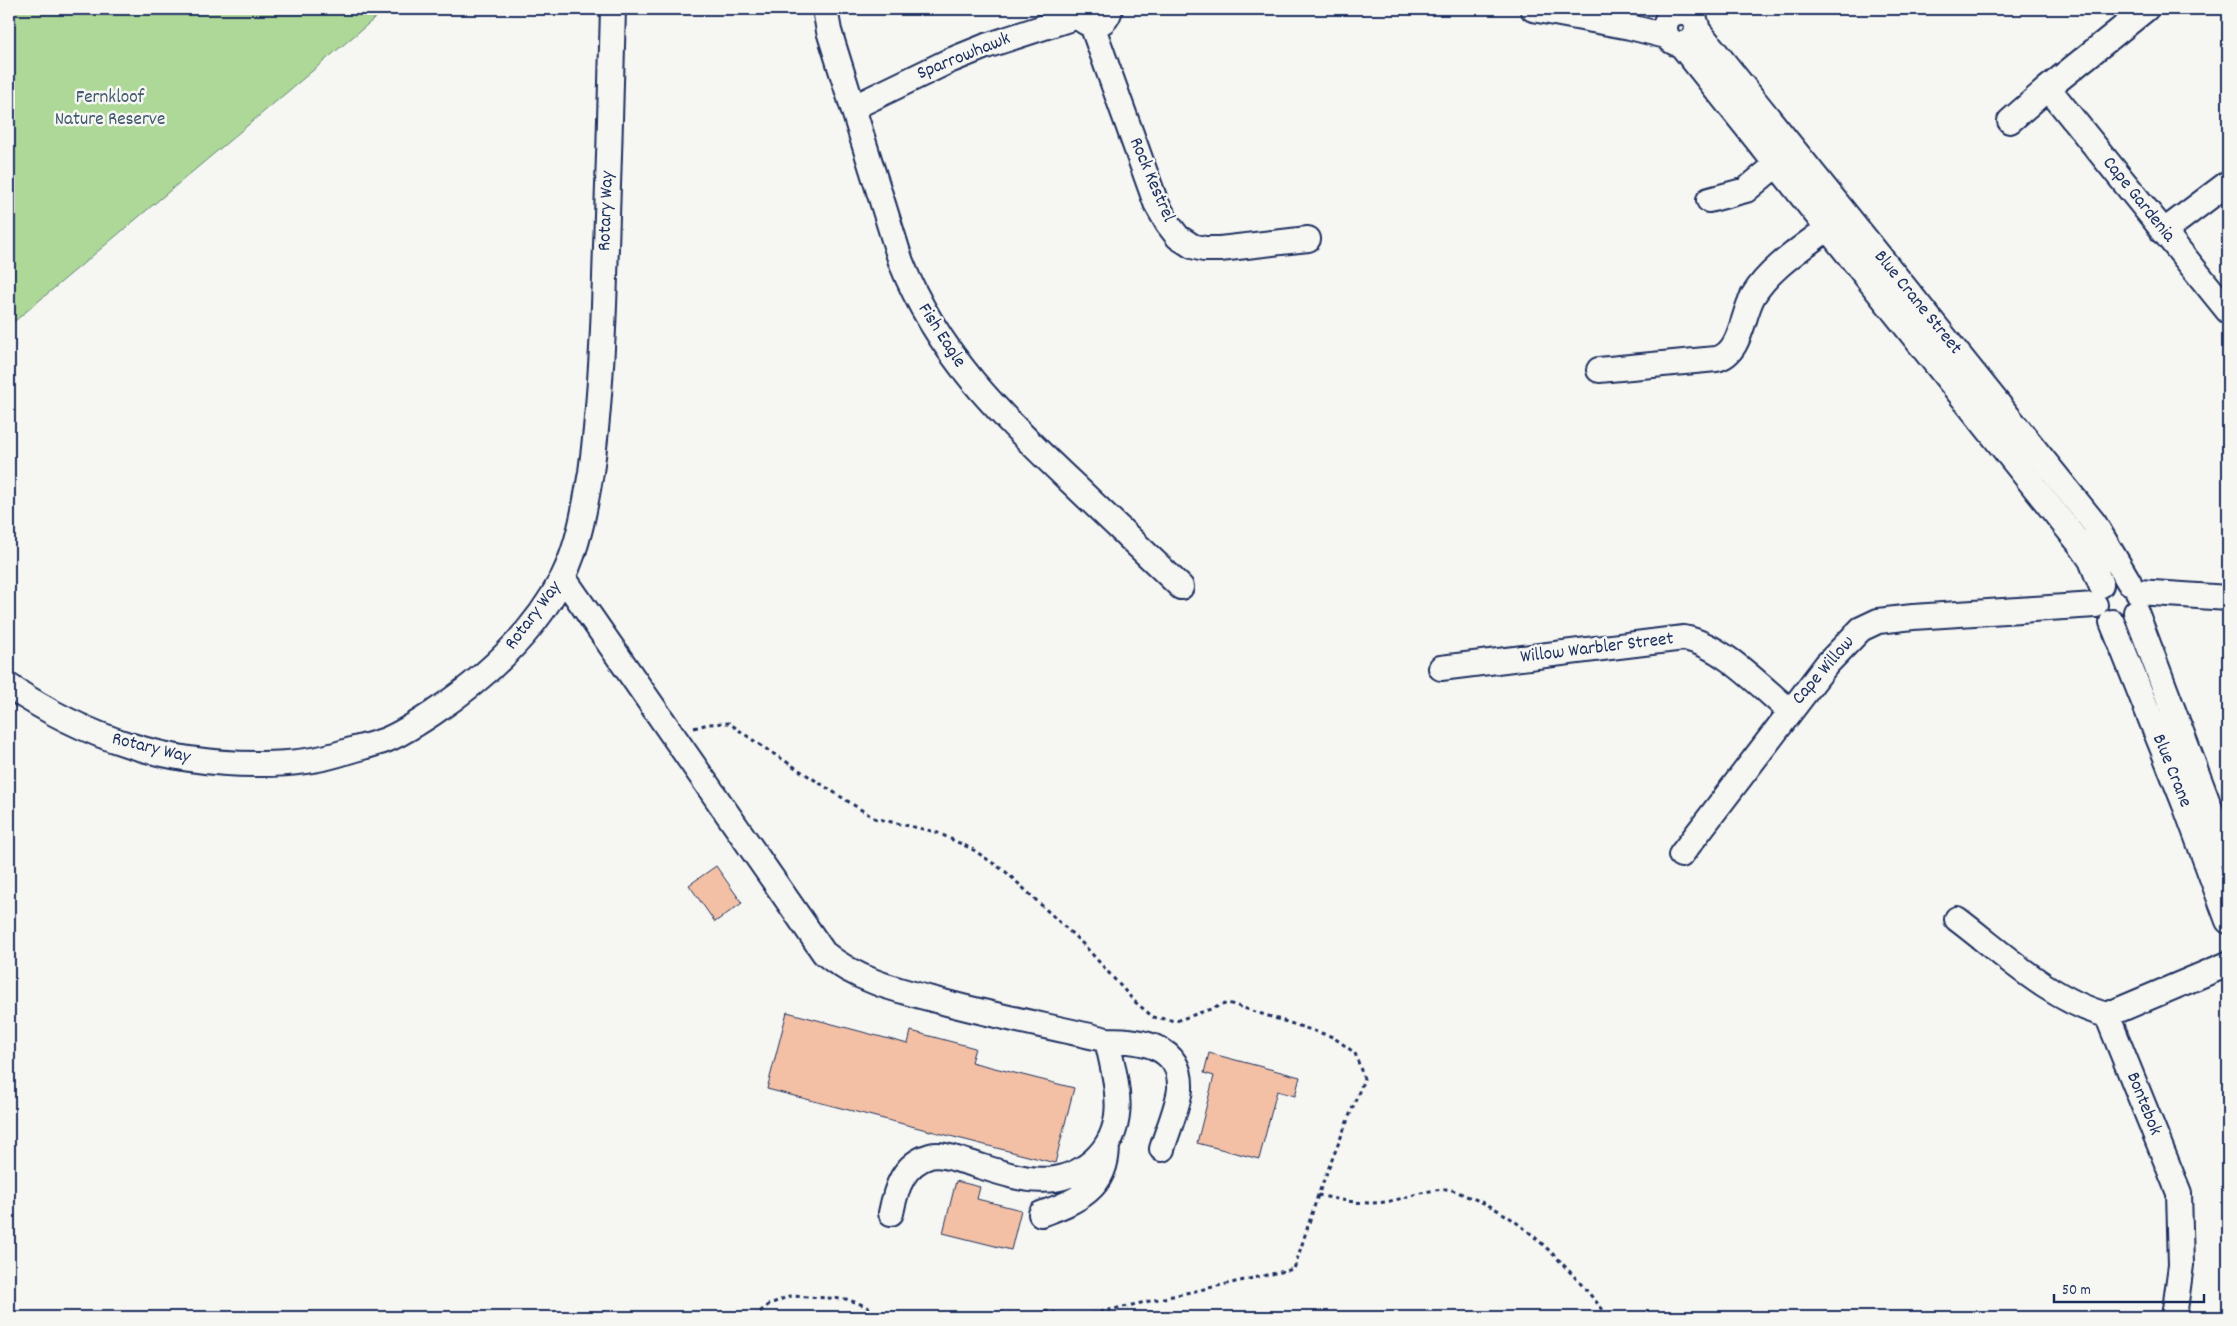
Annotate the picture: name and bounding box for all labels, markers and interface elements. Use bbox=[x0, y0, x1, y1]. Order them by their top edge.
street label: Sparrowhawk bbox=[913, 26, 1015, 88]
park label: Fernkloof Nature Reserve bbox=[55, 85, 165, 134]
street label: Rock Kestrel bbox=[1121, 133, 1181, 227]
street label: Cape Gardenia bbox=[2095, 151, 2182, 250]
street label: Rotary Way bbox=[592, 170, 622, 252]
street label: Blue Crane Street bbox=[1866, 245, 1968, 361]
street label: Fish Eagle bbox=[910, 299, 972, 373]
street label: Rotary Way bbox=[499, 576, 569, 656]
street label: Willow Warbler Street bbox=[1519, 626, 1675, 672]
street label: Cape Willow bbox=[1786, 630, 1862, 712]
street label: Rotary Way bbox=[109, 726, 193, 772]
street label: Blue Crane bbox=[2144, 730, 2198, 812]
street label: Bontebok bbox=[2118, 1068, 2168, 1140]
scale bar bbox=[2054, 1271, 2204, 1303]
text: 50 m bbox=[2062, 1280, 2091, 1302]

